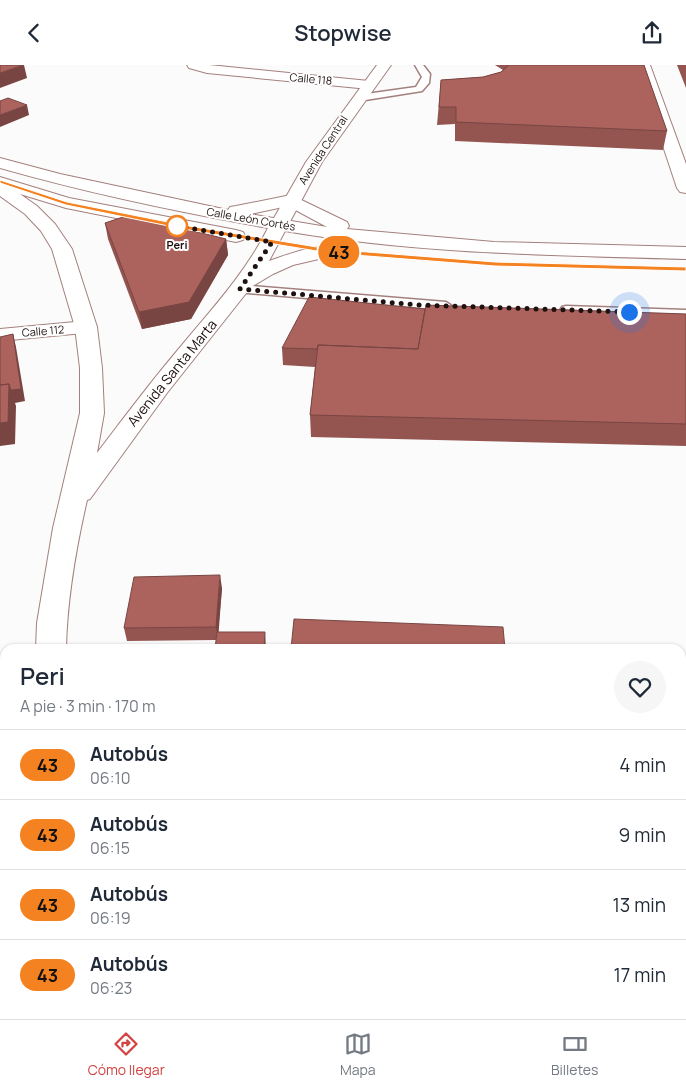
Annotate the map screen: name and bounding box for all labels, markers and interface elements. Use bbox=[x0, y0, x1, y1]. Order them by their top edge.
text: Stopwise bbox=[294, 18, 392, 48]
icon: back bbox=[20, 19, 48, 47]
icon: share bbox=[638, 19, 666, 47]
street label: Calle 118 bbox=[289, 69, 333, 88]
street label: Avenida Central bbox=[295, 112, 351, 187]
street label: Calle León Cortés bbox=[205, 203, 297, 234]
marker: Peri bbox=[166, 215, 188, 237]
line badge: 43 bbox=[316, 236, 362, 268]
place label: Peri bbox=[166, 237, 188, 252]
text: 43 bbox=[328, 240, 350, 264]
your location bbox=[617, 300, 642, 325]
street label: Avenida Santa Marta bbox=[123, 315, 221, 430]
street label: Calle 112 bbox=[21, 321, 65, 340]
text: Peri bbox=[20, 659, 65, 692]
button: heart bbox=[614, 661, 666, 713]
text: A pie · 3 min · 170 m bbox=[20, 695, 156, 717]
text: Autobús bbox=[90, 741, 168, 767]
text: 4 min bbox=[619, 752, 666, 778]
text: 43 bbox=[37, 753, 58, 777]
text: 06:10 bbox=[90, 767, 130, 789]
text: Autobús bbox=[90, 811, 168, 837]
text: 9 min bbox=[619, 822, 666, 848]
text: 43 bbox=[37, 823, 58, 847]
text: 06:15 bbox=[90, 837, 130, 859]
text: Autobús bbox=[90, 881, 168, 907]
text: 13 min bbox=[612, 892, 666, 918]
text: 43 bbox=[37, 893, 58, 917]
text: 06:19 bbox=[90, 907, 131, 929]
text: Autobús bbox=[90, 951, 168, 977]
text: 17 min bbox=[613, 962, 666, 988]
text: 43 bbox=[37, 963, 58, 987]
text: 06:23 bbox=[90, 977, 132, 999]
tab: Cómo llegar bbox=[88, 1030, 165, 1079]
tab: Mapa bbox=[340, 1030, 376, 1079]
tab: Billetes bbox=[551, 1030, 598, 1079]

